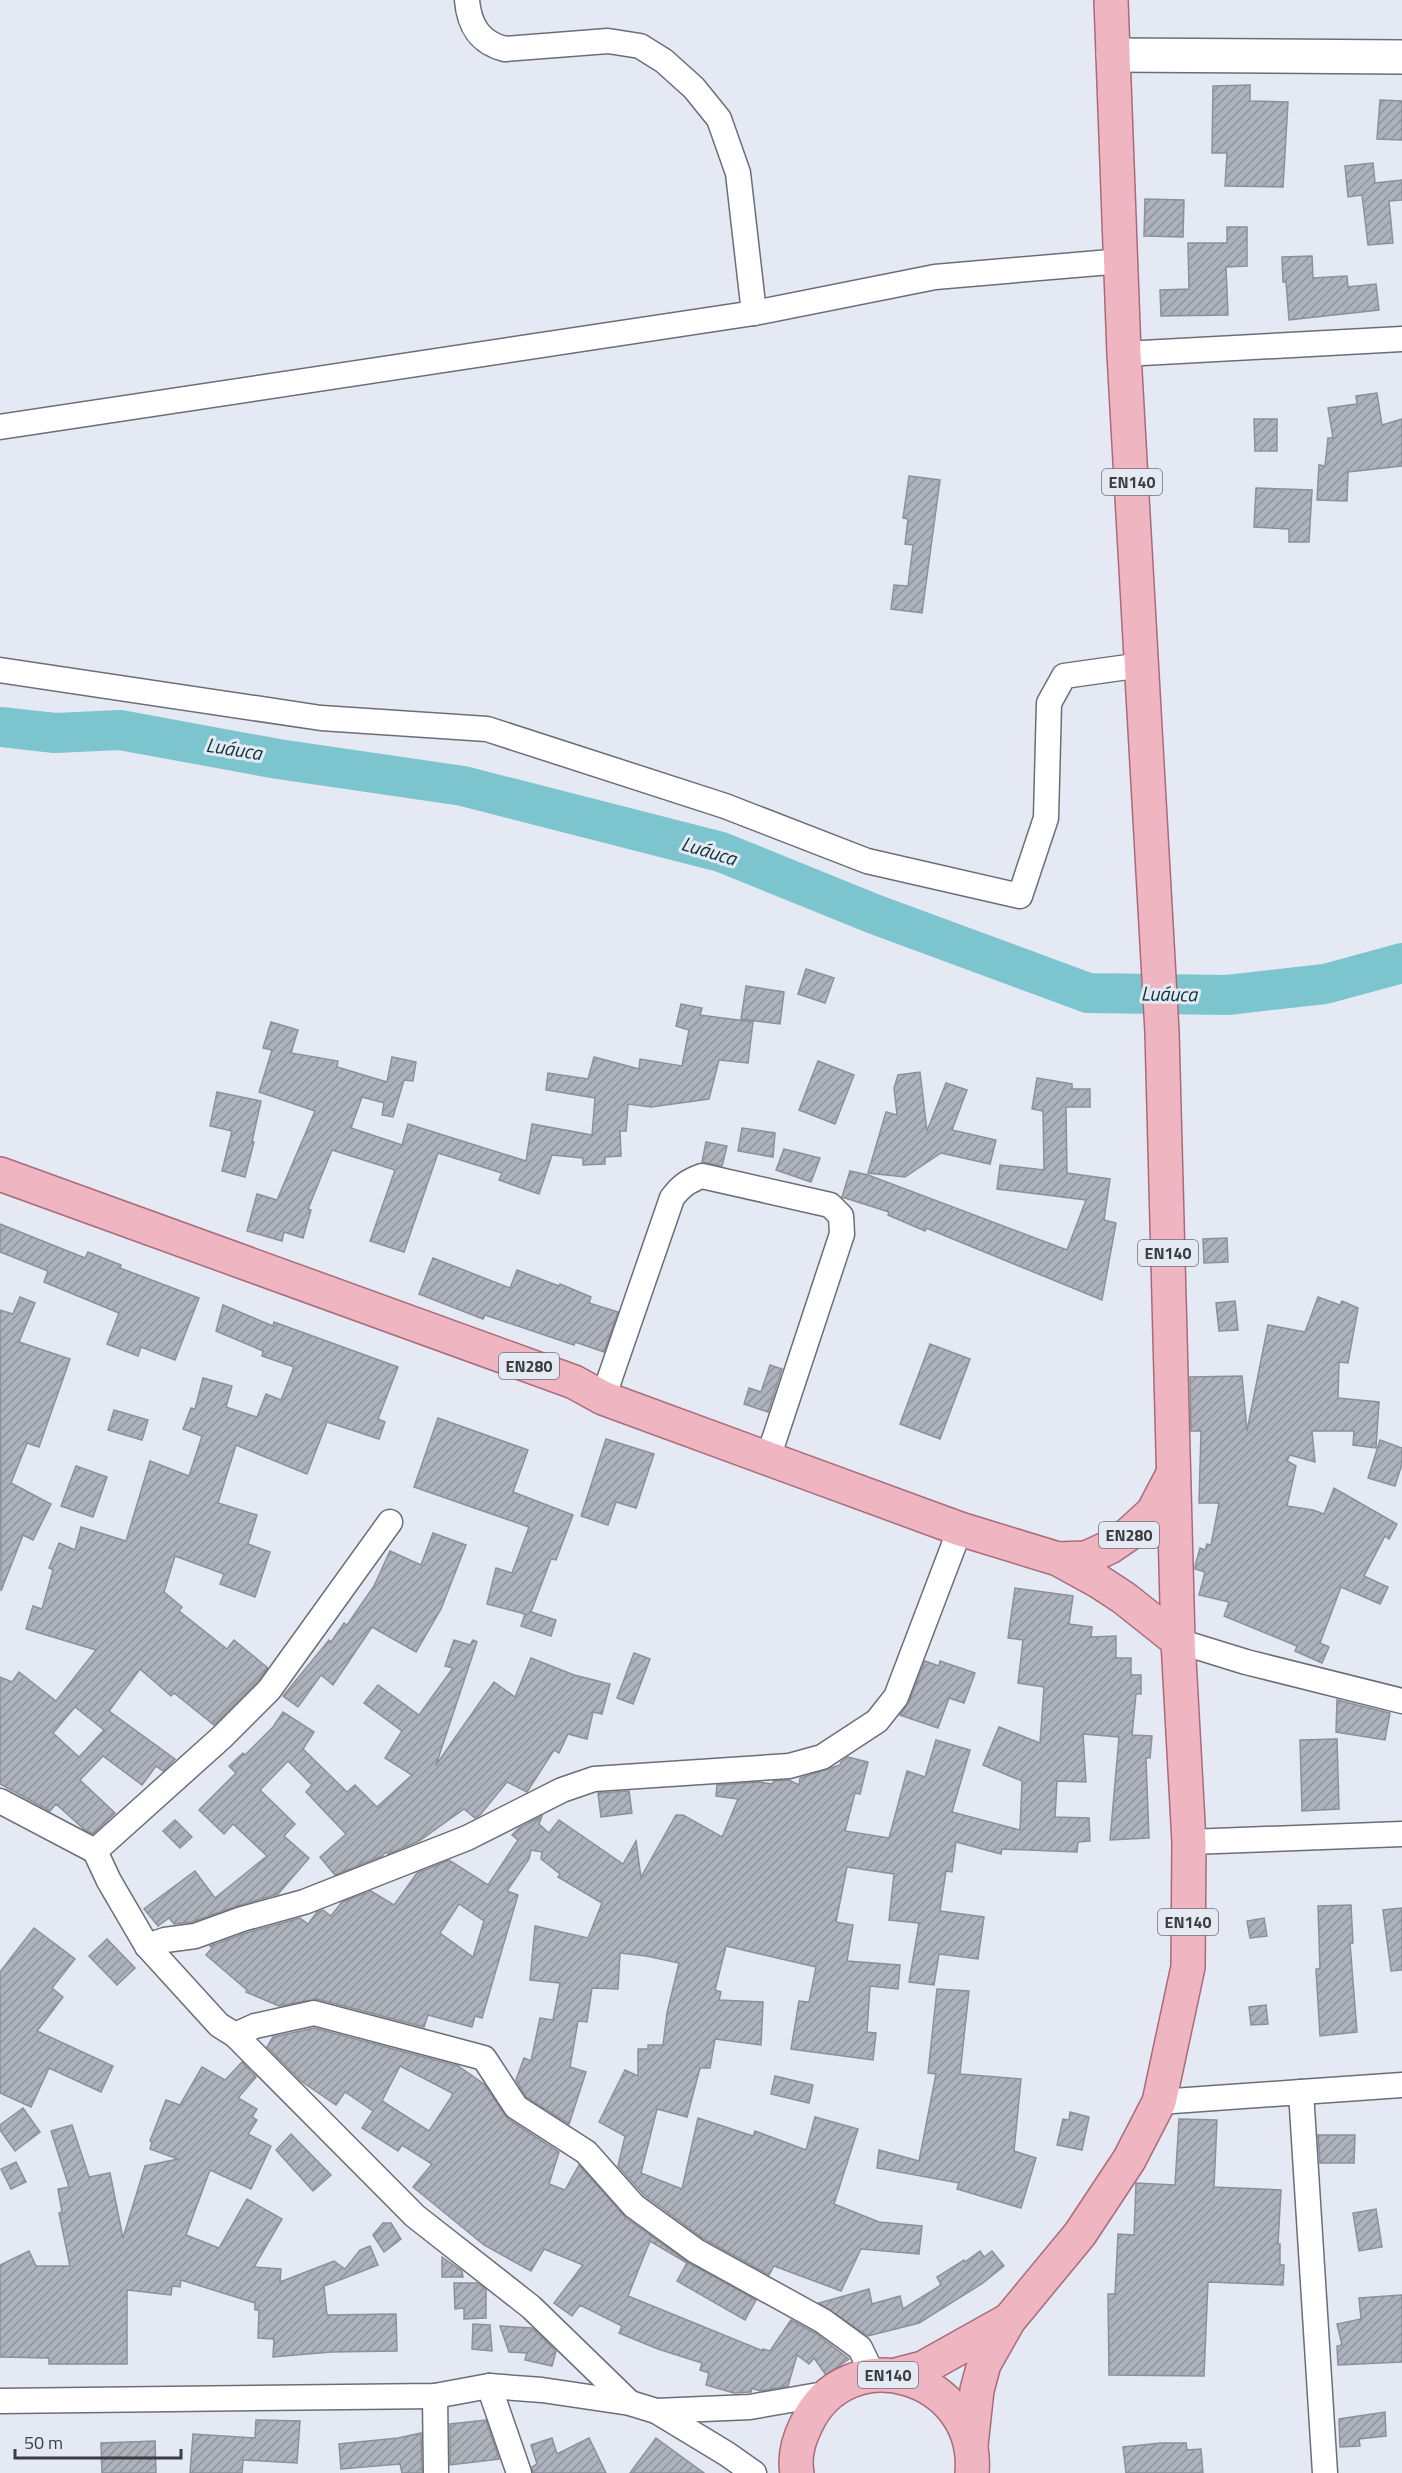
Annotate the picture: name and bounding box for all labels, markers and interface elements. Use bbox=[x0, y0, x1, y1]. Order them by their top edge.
road number: EN140 bbox=[1102, 469, 1162, 495]
water label: Luáuca bbox=[204, 729, 265, 768]
water label: Luáuca bbox=[678, 827, 742, 874]
water label: Luáuca bbox=[1141, 978, 1198, 1010]
road number: EN140 bbox=[1138, 1240, 1198, 1266]
road number: EN280 bbox=[499, 1353, 559, 1379]
road number: EN280 bbox=[1099, 1522, 1159, 1548]
road number: EN140 bbox=[1158, 1909, 1218, 1935]
road number: EN140 bbox=[858, 2362, 918, 2388]
scale bar bbox=[15, 2422, 182, 2460]
text: 50 m bbox=[24, 2429, 63, 2456]

